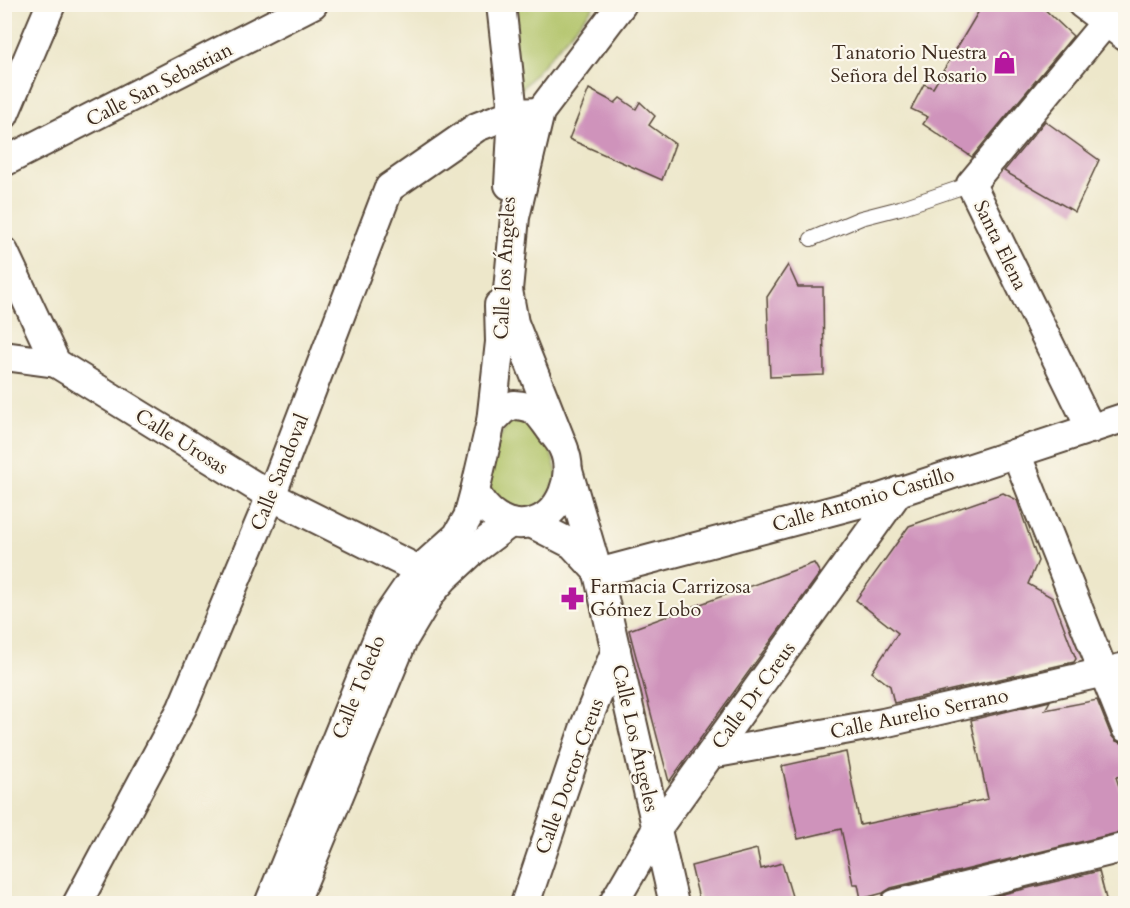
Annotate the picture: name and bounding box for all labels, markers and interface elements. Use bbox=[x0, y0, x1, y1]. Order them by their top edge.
street label: Calle San Sebastian bbox=[81, 36, 238, 133]
place label: Tanatorio Nuestra Señora del Rosario bbox=[830, 39, 987, 89]
shop icon: Tanatorio Nuestra Señora del Rosario bbox=[992, 50, 1018, 76]
street label: Calle los Ángeles bbox=[487, 196, 522, 340]
street label: Santa Elena bbox=[967, 196, 1034, 295]
street label: Calle Urosas bbox=[130, 402, 233, 481]
street label: Calle Sandoval bbox=[244, 410, 315, 535]
street label: Calle Antonio Castillo bbox=[769, 461, 957, 538]
place label: Farmacia Carrizosa Gómez Lobo bbox=[590, 573, 751, 623]
pharmacy icon: Farmacia Carrizosa Gómez Lobo bbox=[559, 585, 585, 611]
street label: Calle Toledo bbox=[325, 631, 392, 743]
street label: Calle Dr Creus bbox=[705, 636, 802, 755]
street label: Calle Los Ángeles bbox=[605, 662, 666, 814]
street label: Calle Aurelio Serrano bbox=[827, 681, 1011, 746]
street label: Calle Doctor Creus bbox=[529, 695, 610, 858]

